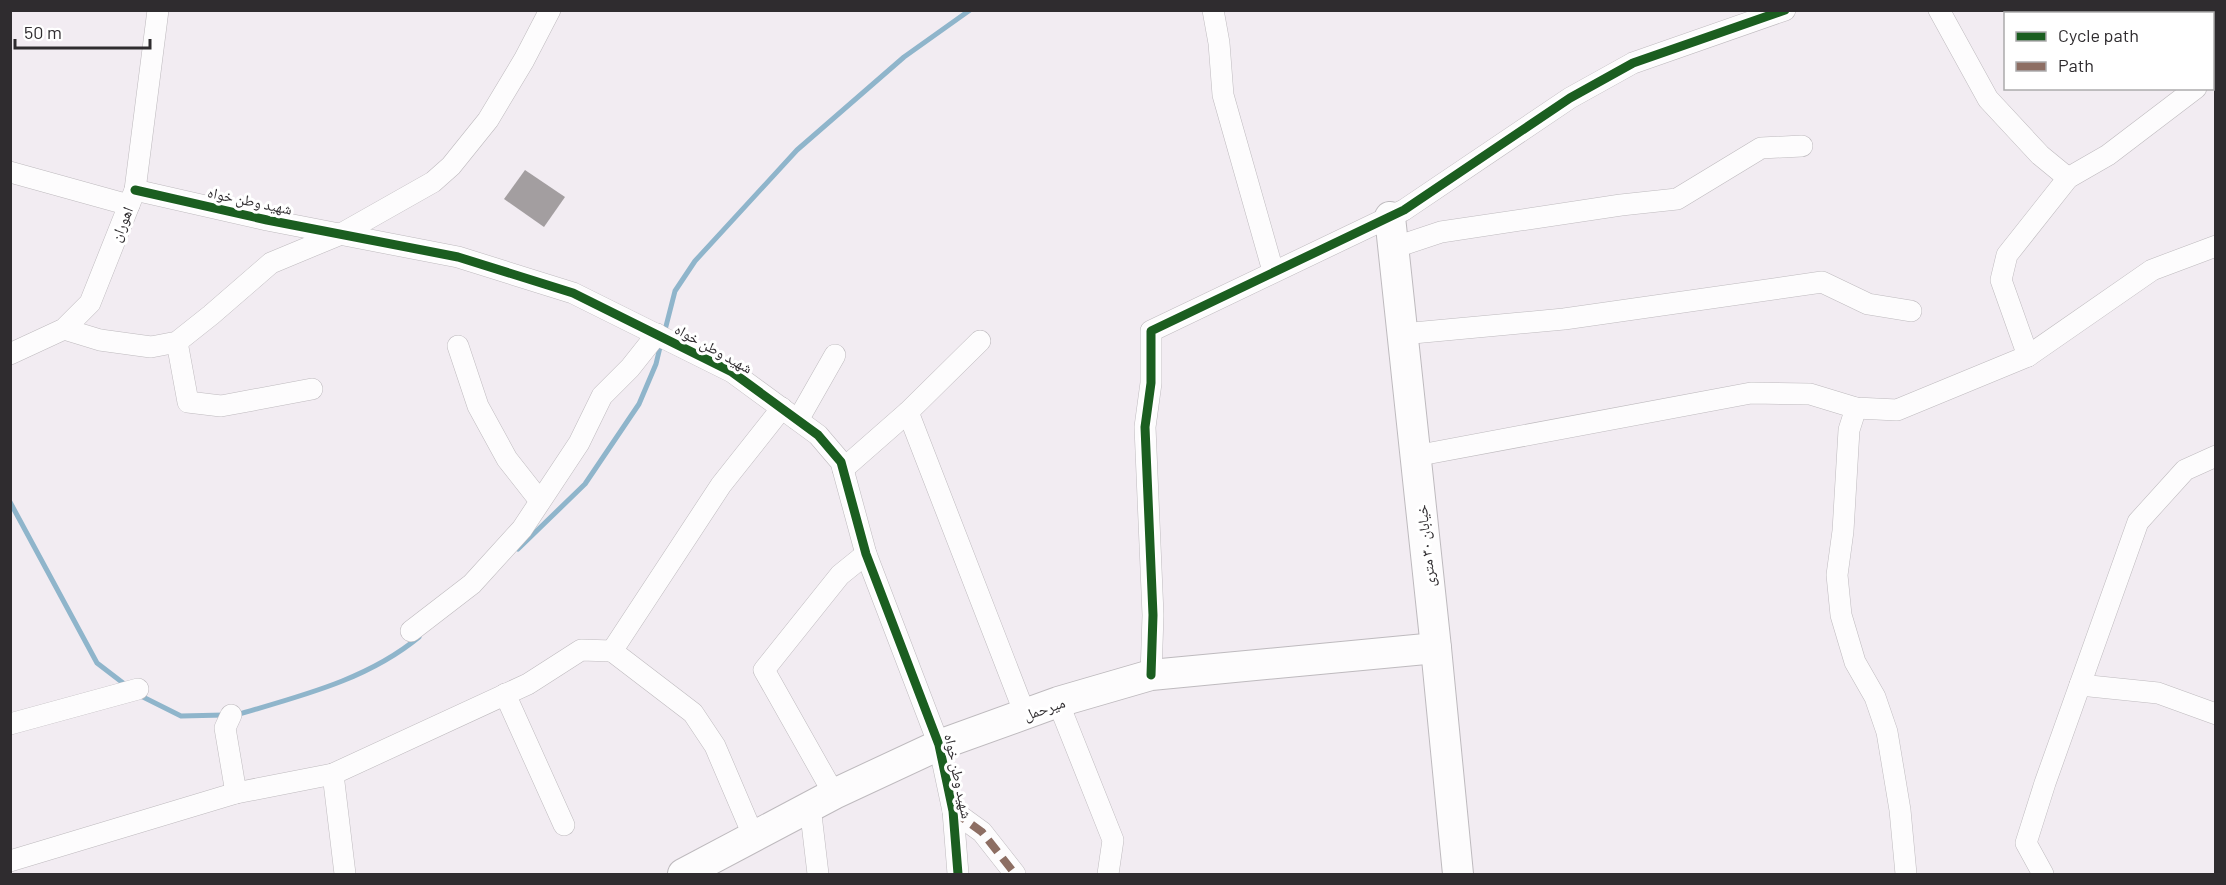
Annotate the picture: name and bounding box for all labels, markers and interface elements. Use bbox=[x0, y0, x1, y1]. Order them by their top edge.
scale bar bbox=[15, 12, 150, 50]
legend bbox=[2004, 12, 2214, 90]
text: 50 m bbox=[24, 21, 62, 43]
text: Cycle path bbox=[2058, 24, 2139, 46]
text: Path bbox=[2058, 54, 2094, 76]
street label: شهید وطن خواه bbox=[206, 182, 294, 220]
street label: اهوران bbox=[106, 204, 138, 245]
street label: شهید وطن خواه bbox=[671, 319, 756, 379]
street label: خیابان ۳۰ متری bbox=[1412, 503, 1440, 588]
street label: میرحمل bbox=[1021, 692, 1068, 725]
street label: شهید وطن خواه bbox=[939, 732, 977, 820]

